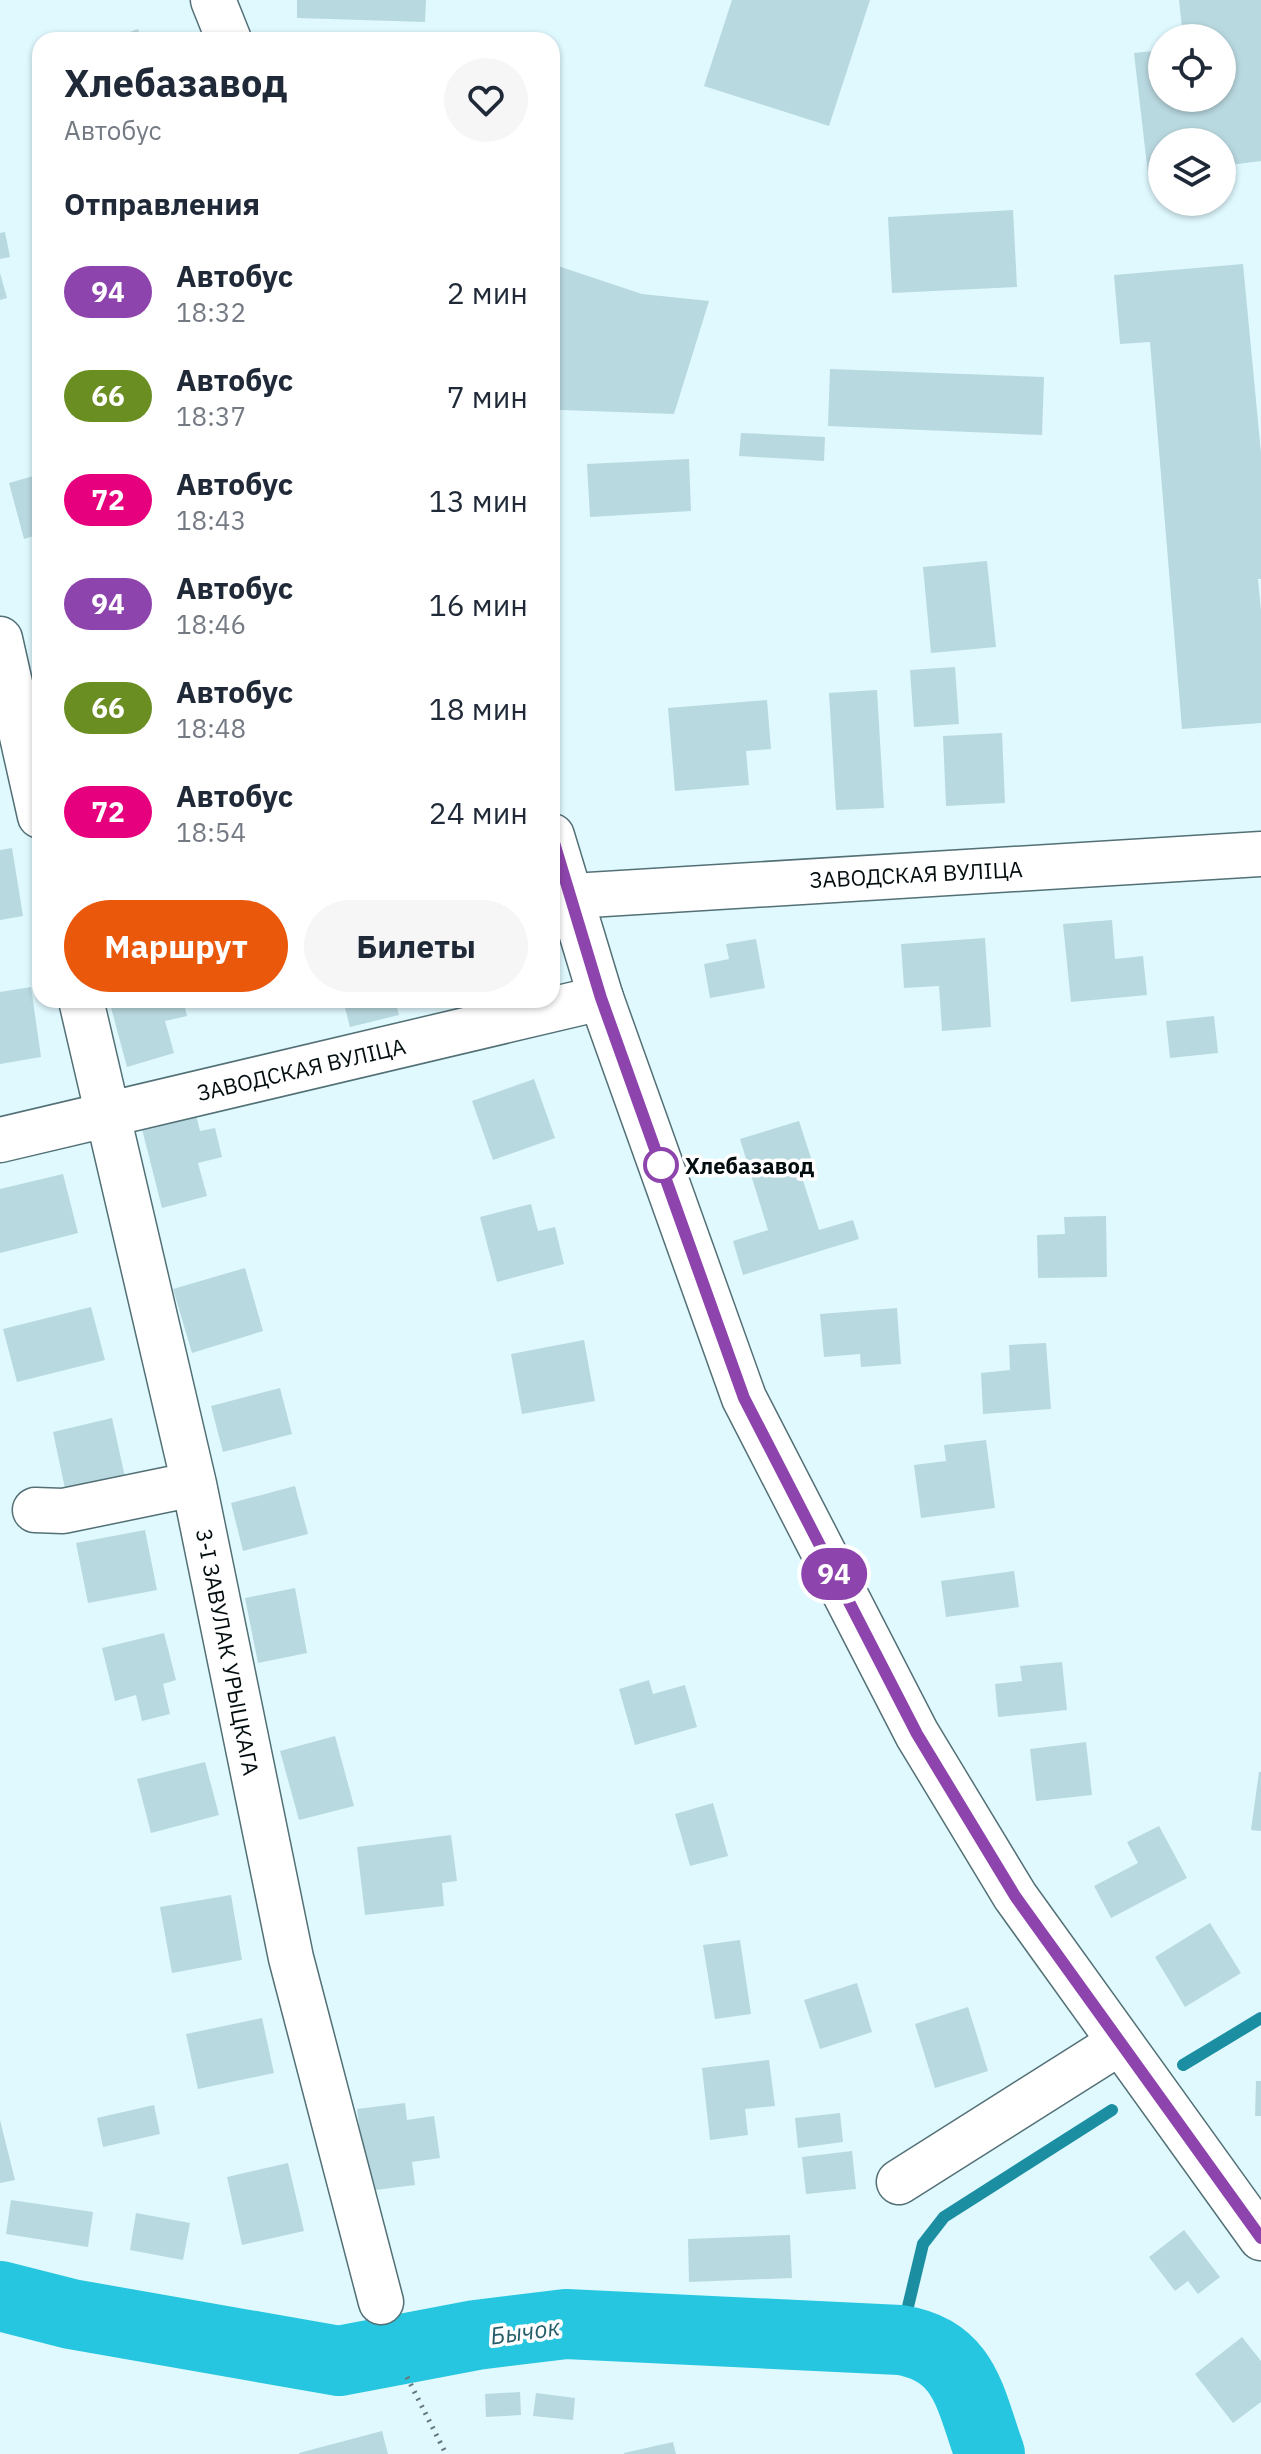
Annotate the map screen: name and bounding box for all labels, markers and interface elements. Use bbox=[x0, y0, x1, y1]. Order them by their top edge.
map controls bbox=[1148, 24, 1236, 216]
button: locate bbox=[1148, 24, 1236, 112]
text: Хлебазавод bbox=[64, 58, 287, 107]
button: heart bbox=[444, 58, 528, 142]
text: Автобус bbox=[64, 113, 162, 147]
button: layers bbox=[1148, 128, 1236, 216]
text: Отправления bbox=[64, 184, 260, 223]
text: Автобус bbox=[176, 256, 293, 295]
text: 94 bbox=[91, 273, 125, 310]
text: 2 мин bbox=[447, 273, 528, 312]
text: 18:32 bbox=[176, 295, 246, 329]
text: Автобус bbox=[176, 360, 293, 399]
text: 66 bbox=[91, 377, 125, 414]
text: 7 мин bbox=[447, 377, 528, 416]
text: 18:37 bbox=[176, 399, 246, 433]
text: Автобус bbox=[176, 464, 293, 503]
text: 72 bbox=[91, 481, 125, 518]
text: 13 мин bbox=[429, 481, 528, 520]
text: 18:43 bbox=[176, 503, 246, 537]
text: Автобус bbox=[176, 568, 293, 607]
text: 94 bbox=[91, 585, 125, 622]
text: 16 мин bbox=[429, 585, 528, 624]
text: 18:46 bbox=[176, 607, 246, 641]
text: Автобус bbox=[176, 672, 293, 711]
text: 66 bbox=[91, 689, 125, 726]
text: 18 мин bbox=[429, 689, 528, 728]
text: 18:48 bbox=[176, 711, 246, 745]
text: Автобус bbox=[176, 776, 293, 815]
text: 72 bbox=[91, 793, 125, 830]
text: 24 мин bbox=[429, 793, 528, 832]
text: 18:54 bbox=[176, 815, 246, 849]
street label: ЗАВОДСКАЯ ВУЛІЦА bbox=[809, 854, 1023, 894]
button: Маршрут bbox=[64, 900, 288, 992]
button: Билеты bbox=[304, 900, 528, 992]
street label: ЗАВОДСКАЯ ВУЛІЦА bbox=[194, 1031, 408, 1107]
marker: Хлебазавод bbox=[644, 1148, 678, 1182]
place label: Хлебазавод bbox=[685, 1151, 815, 1180]
street label: 3-І ЗАВУЛАК УРЫЦКАГА bbox=[190, 1526, 266, 1778]
line badge: 94 bbox=[798, 1548, 870, 1600]
text: 94 bbox=[817, 1555, 851, 1592]
water label: Бычок bbox=[488, 2310, 562, 2352]

